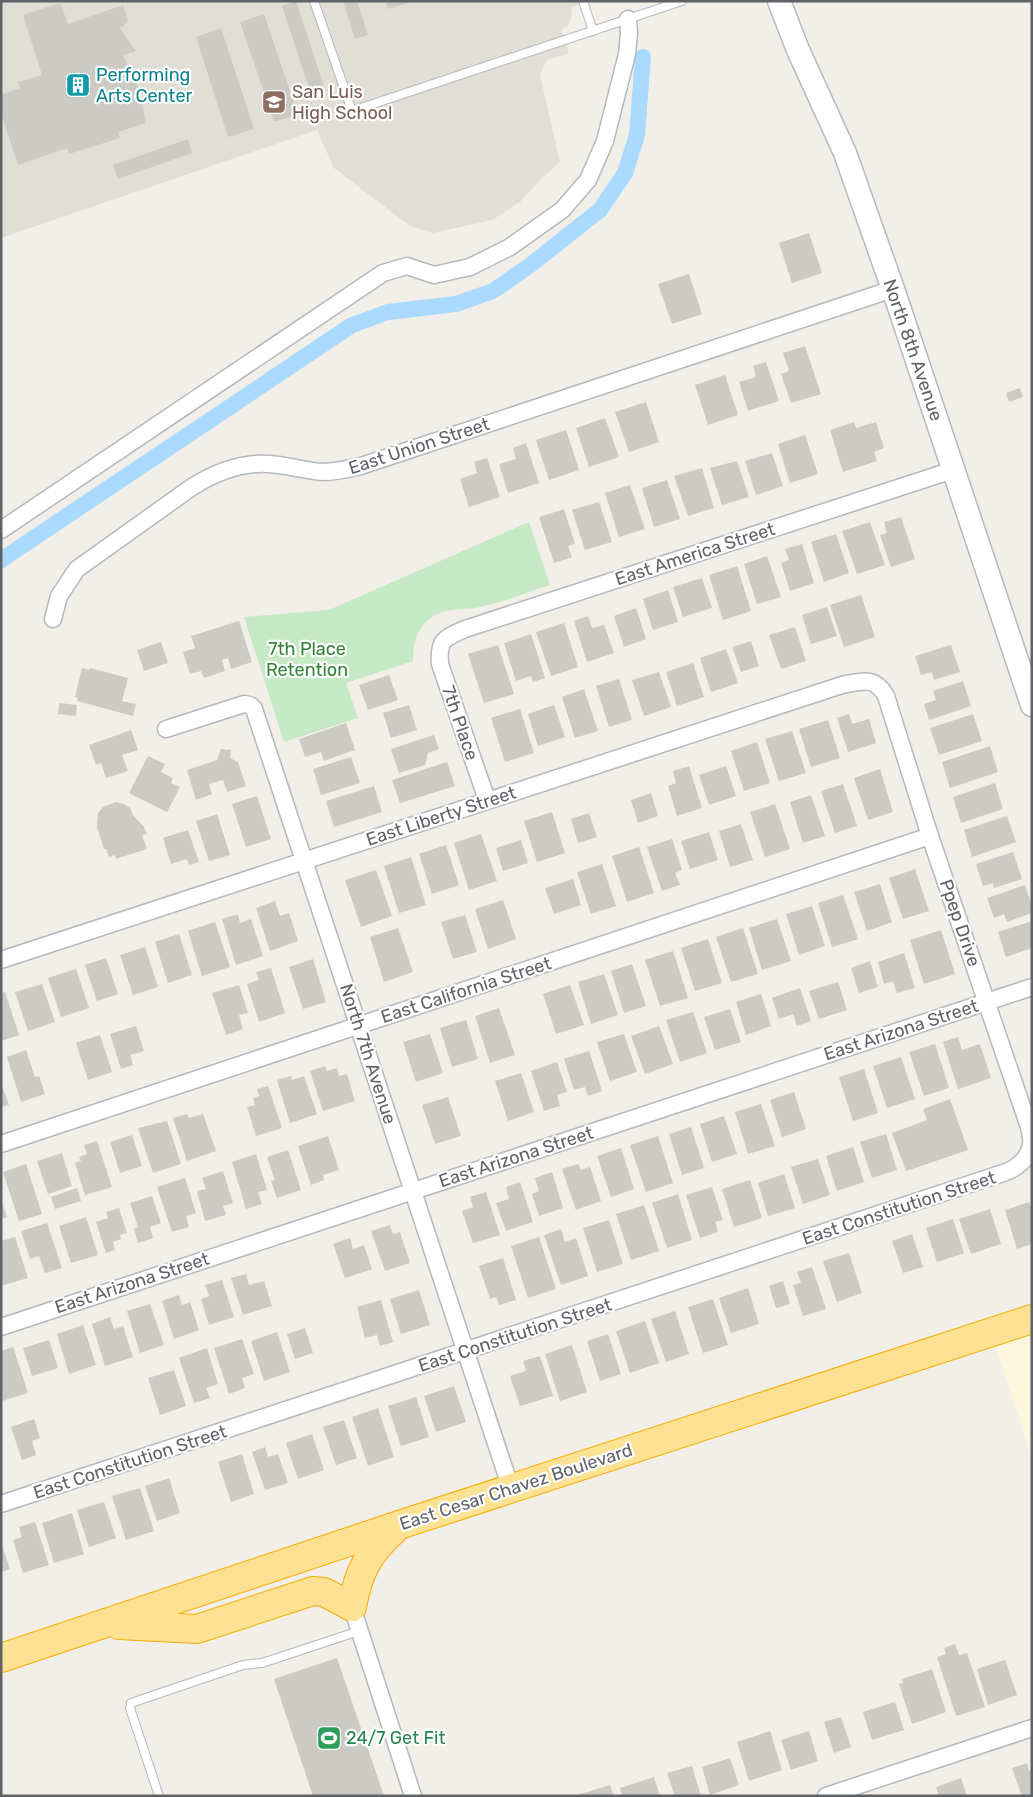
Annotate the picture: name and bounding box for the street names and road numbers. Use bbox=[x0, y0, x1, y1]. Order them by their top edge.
street label: North 8th Avenue bbox=[878, 276, 948, 424]
street label: East Union Street bbox=[346, 413, 492, 479]
street label: East America Street bbox=[612, 518, 778, 590]
street label: 7th Place bbox=[437, 683, 483, 763]
street label: East Liberty Street bbox=[363, 781, 519, 851]
street label: Ppep Drive bbox=[935, 876, 985, 970]
street label: East California Street bbox=[378, 952, 554, 1028]
street label: North 7th Avenue bbox=[335, 981, 401, 1127]
street label: East Arizona Street bbox=[821, 995, 981, 1065]
street label: East Arizona Street bbox=[436, 1122, 596, 1192]
street label: East Constitution Street bbox=[799, 1166, 999, 1250]
street label: East Arizona Street bbox=[52, 1248, 212, 1318]
street label: East Constitution Street bbox=[415, 1293, 615, 1377]
street label: East Constitution Street bbox=[30, 1420, 230, 1504]
street label: East Cesar Chavez Boulevard bbox=[397, 1439, 635, 1535]

